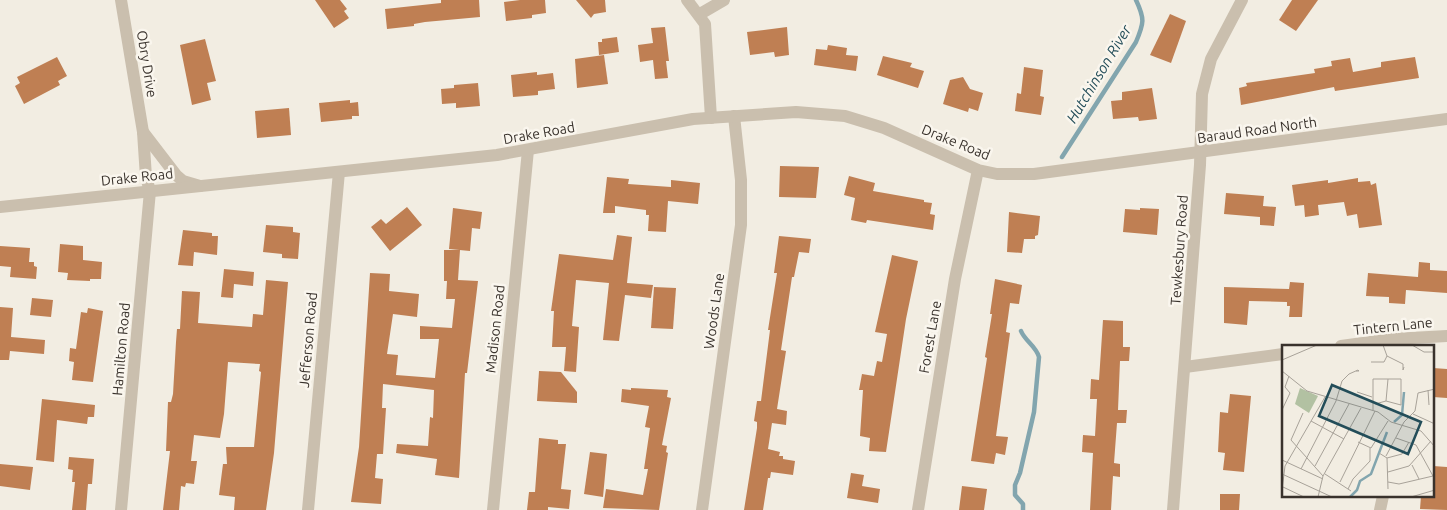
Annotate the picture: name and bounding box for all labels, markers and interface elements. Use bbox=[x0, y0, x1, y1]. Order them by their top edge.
water label: Hutchinson River bbox=[1063, 21, 1135, 126]
street label: Obry Drive bbox=[134, 29, 160, 99]
street label: Baraud Road North bbox=[1196, 114, 1318, 146]
street label: Drake Road bbox=[502, 119, 576, 147]
street label: Drake Road bbox=[919, 121, 993, 163]
street label: Drake Road bbox=[100, 165, 174, 189]
street label: Tewkesbury Road bbox=[1167, 194, 1191, 306]
street label: Woods Lane bbox=[701, 272, 727, 350]
street label: Madison Road bbox=[482, 284, 508, 374]
street label: Jefferson Road bbox=[296, 291, 320, 389]
street label: Forest Lane bbox=[916, 299, 944, 375]
street label: Hamilton Road bbox=[109, 302, 133, 396]
street label: Tintern Lane bbox=[1353, 314, 1433, 338]
inset map bbox=[1282, 345, 1434, 498]

